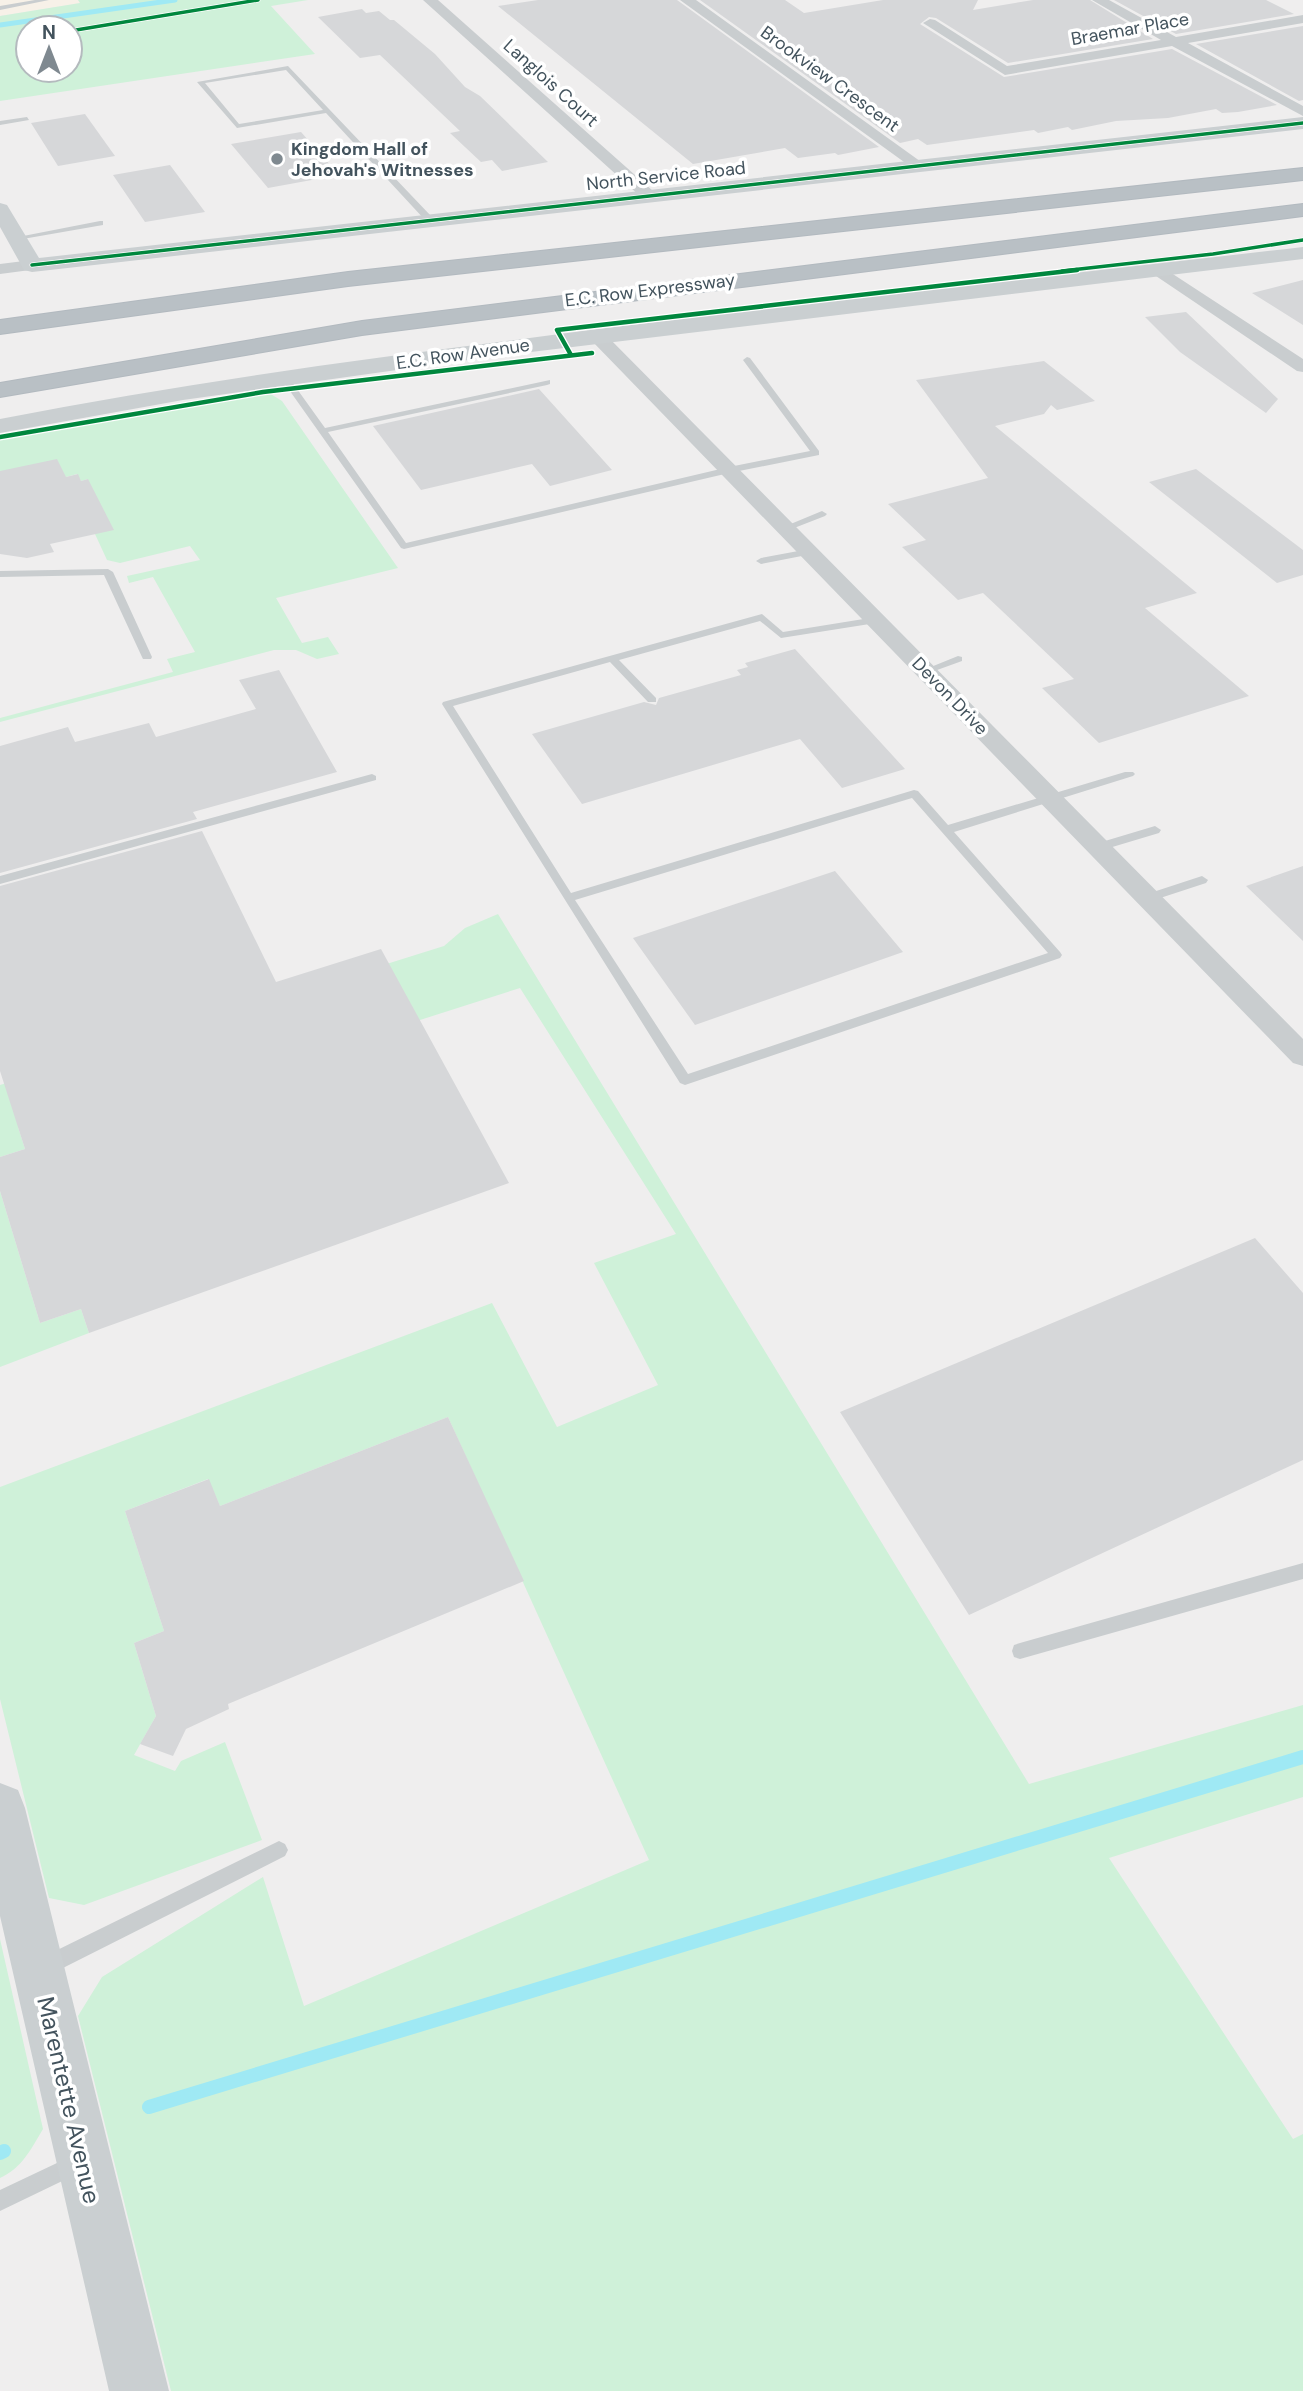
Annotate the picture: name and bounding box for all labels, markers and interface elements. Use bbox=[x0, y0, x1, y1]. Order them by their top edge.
street label: Braemar Place bbox=[1069, 7, 1191, 51]
north arrow bbox=[14, 14, 84, 84]
text: N bbox=[42, 20, 56, 45]
street label: Brookview Crescent bbox=[756, 20, 904, 138]
street label: Langlois Court bbox=[498, 34, 604, 132]
place label: Kingdom Hall of Jehovah's Witnesses bbox=[291, 137, 474, 182]
marker: Kingdom Hall of Jehovah's Witnesses bbox=[269, 151, 285, 167]
street label: North Service Road bbox=[585, 156, 747, 196]
street label: E.C. Row Expressway bbox=[564, 268, 736, 312]
street label: E.C. Row Avenue bbox=[395, 333, 531, 375]
street label: Devon Drive bbox=[907, 652, 993, 740]
street label: Marentette Avenue bbox=[30, 1994, 108, 2206]

